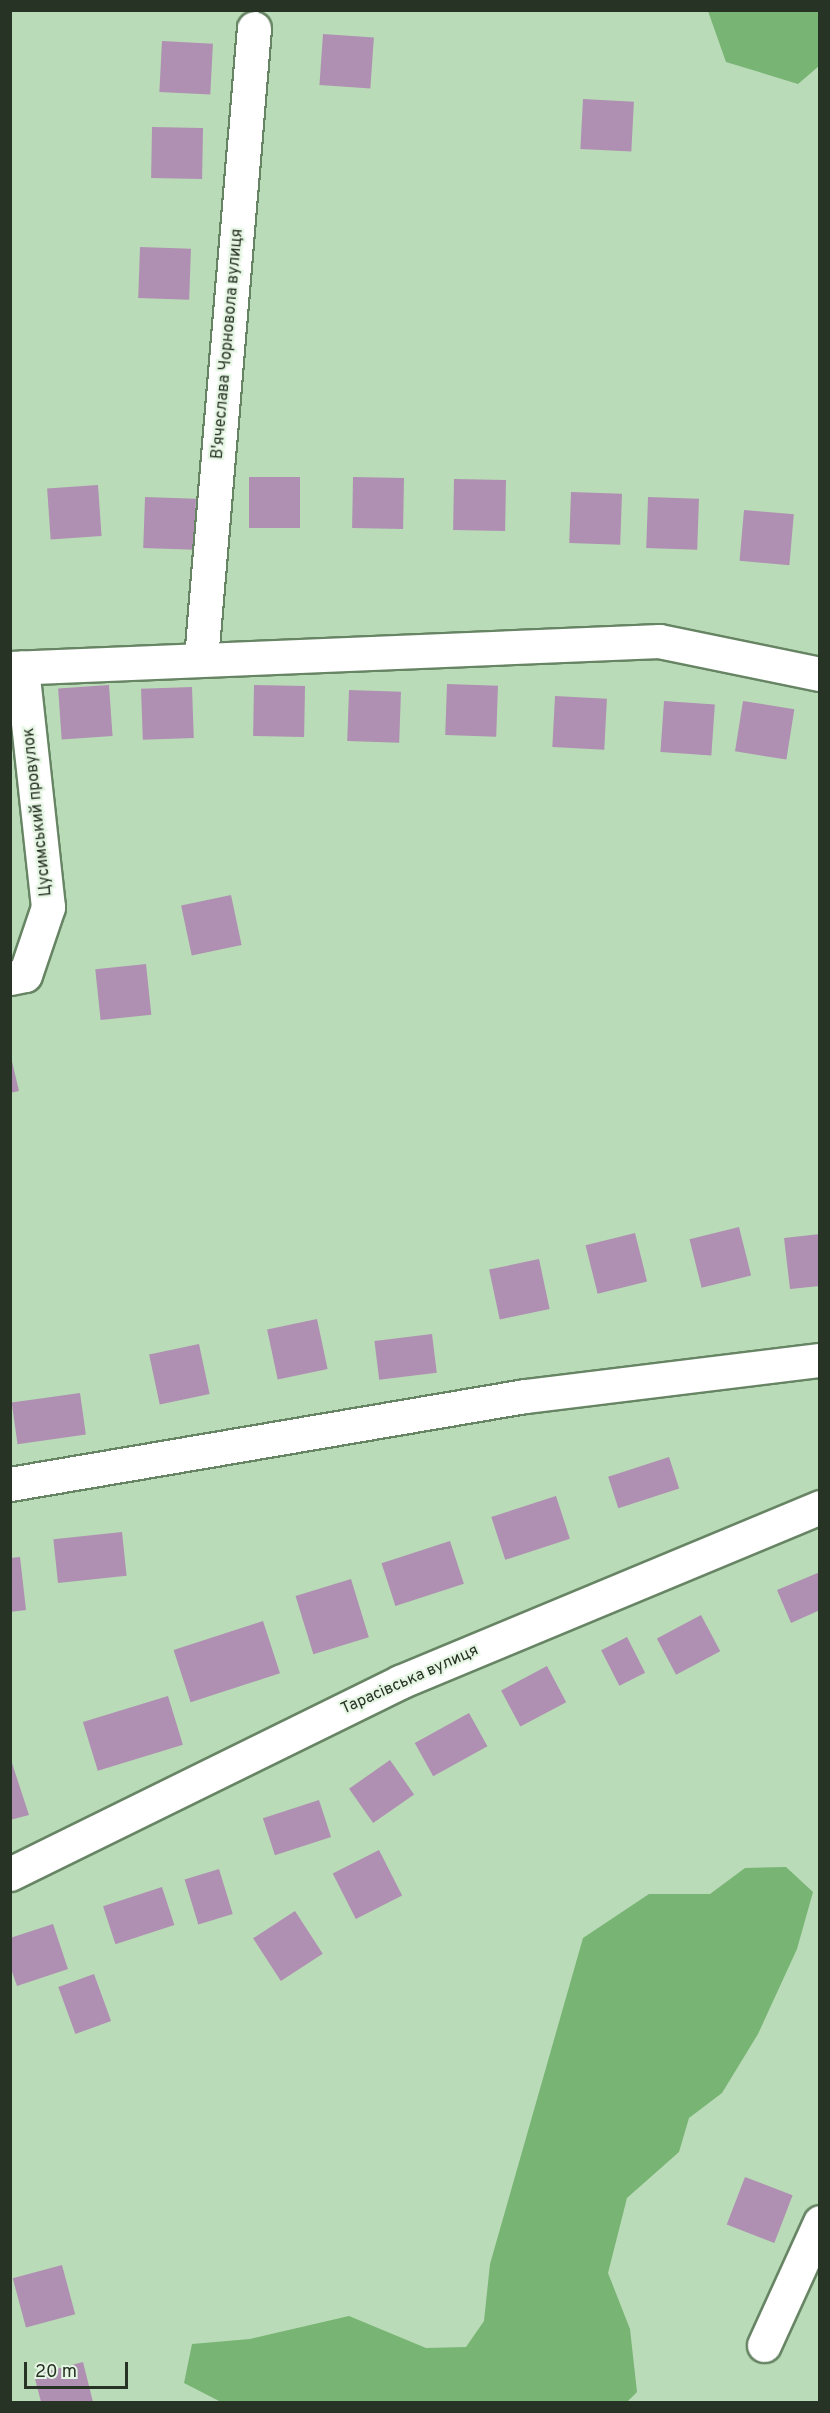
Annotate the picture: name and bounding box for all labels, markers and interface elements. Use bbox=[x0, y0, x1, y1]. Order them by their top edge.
street label: В'ячеслава Чорновола вулиця bbox=[208, 228, 248, 460]
street label: Цусимський провулок bbox=[20, 727, 56, 897]
street label: Тарасівська вулиця bbox=[338, 1641, 482, 1719]
scale bar bbox=[27, 2350, 130, 2388]
text: 20 m bbox=[35, 2361, 77, 2384]

